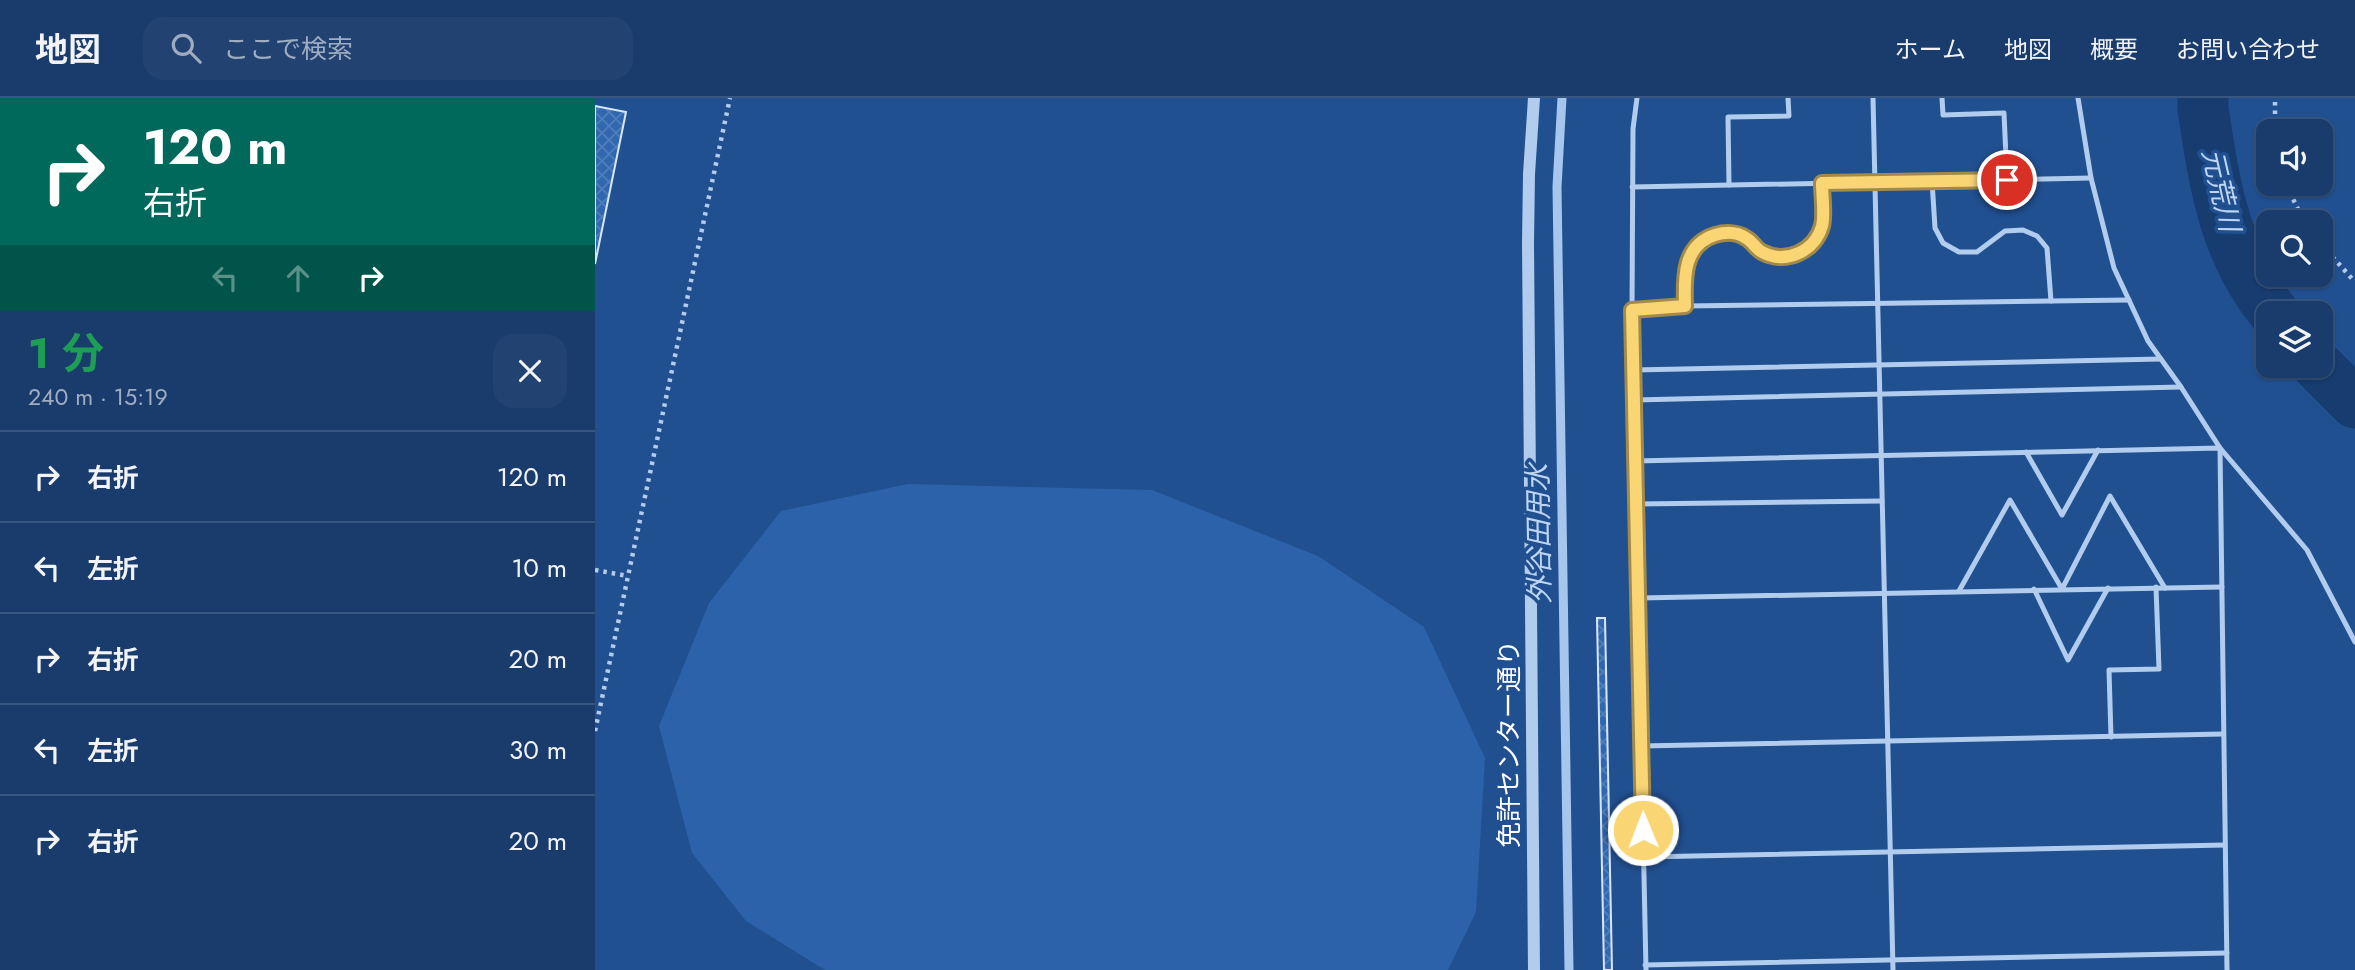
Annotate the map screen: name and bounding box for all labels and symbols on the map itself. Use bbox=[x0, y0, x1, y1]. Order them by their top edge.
water label: 元荒川 bbox=[2192, 144, 2251, 238]
pin bbox=[1977, 150, 2037, 210]
water label: 外谷田用水 bbox=[1517, 461, 1561, 604]
street label: 免許センター通り bbox=[1490, 640, 1528, 848]
position arrow bbox=[1606, 793, 1680, 867]

